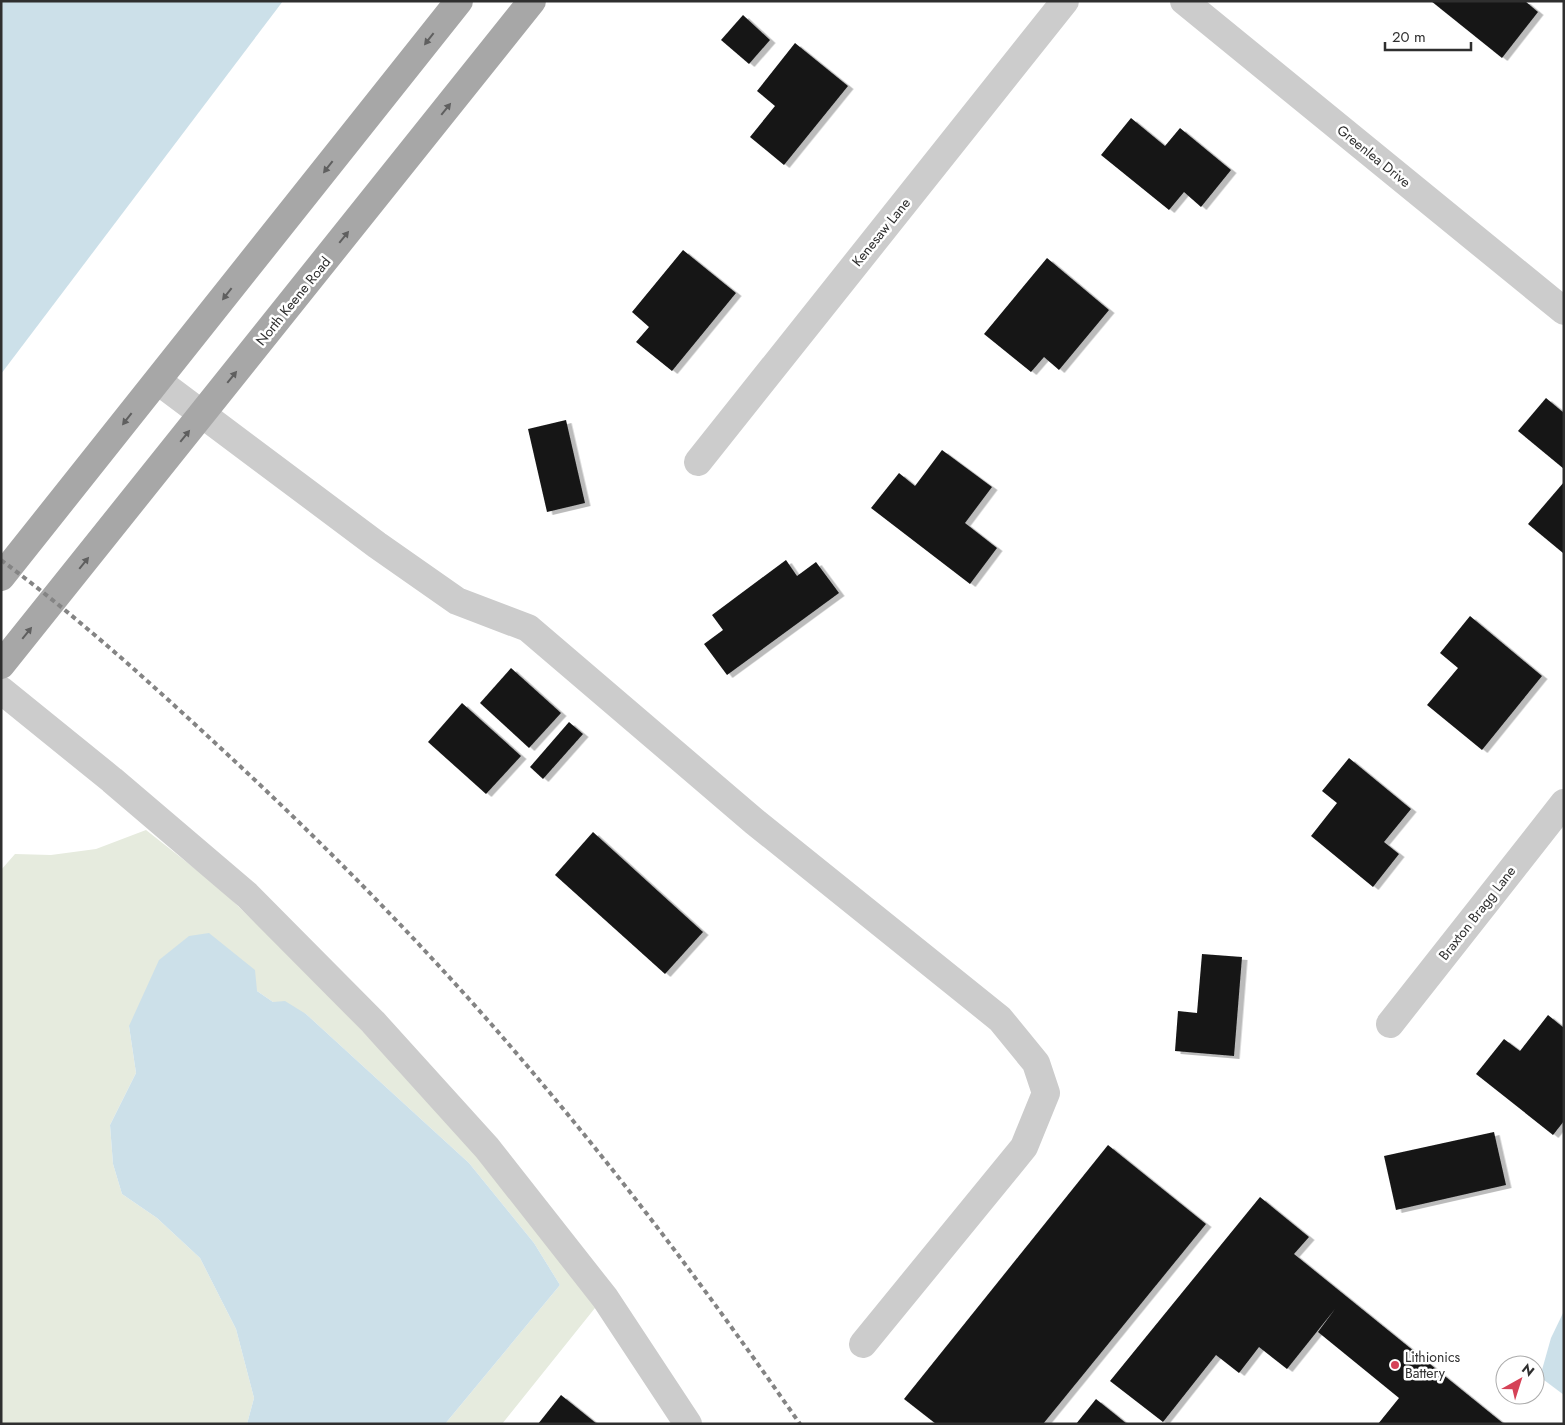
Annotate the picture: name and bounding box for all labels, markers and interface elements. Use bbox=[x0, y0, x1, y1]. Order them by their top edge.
scale bar bbox=[1385, 20, 1471, 52]
text: 20 m bbox=[1392, 26, 1426, 48]
one-way arrow bbox=[423, 33, 434, 46]
one-way arrow bbox=[440, 103, 451, 116]
street label: Greenlea Drive bbox=[1333, 120, 1415, 192]
one-way arrow bbox=[322, 160, 333, 173]
street label: Kenesaw Lane bbox=[847, 193, 915, 271]
one-way arrow bbox=[339, 230, 350, 243]
street label: North Keene Road bbox=[251, 252, 335, 350]
one-way arrow bbox=[221, 287, 232, 300]
one-way arrow bbox=[227, 371, 238, 384]
one-way arrow bbox=[122, 412, 133, 425]
one-way arrow bbox=[180, 430, 191, 443]
one-way arrow bbox=[78, 557, 89, 570]
one-way arrow bbox=[22, 627, 33, 640]
street label: Braxton Bragg Lane bbox=[1434, 862, 1520, 964]
place label: Lithionics Battery bbox=[1405, 1347, 1461, 1383]
north arrow bbox=[1495, 1355, 1545, 1405]
marker: Lithionics Battery bbox=[1389, 1359, 1401, 1371]
text: N bbox=[1518, 1359, 1539, 1381]

